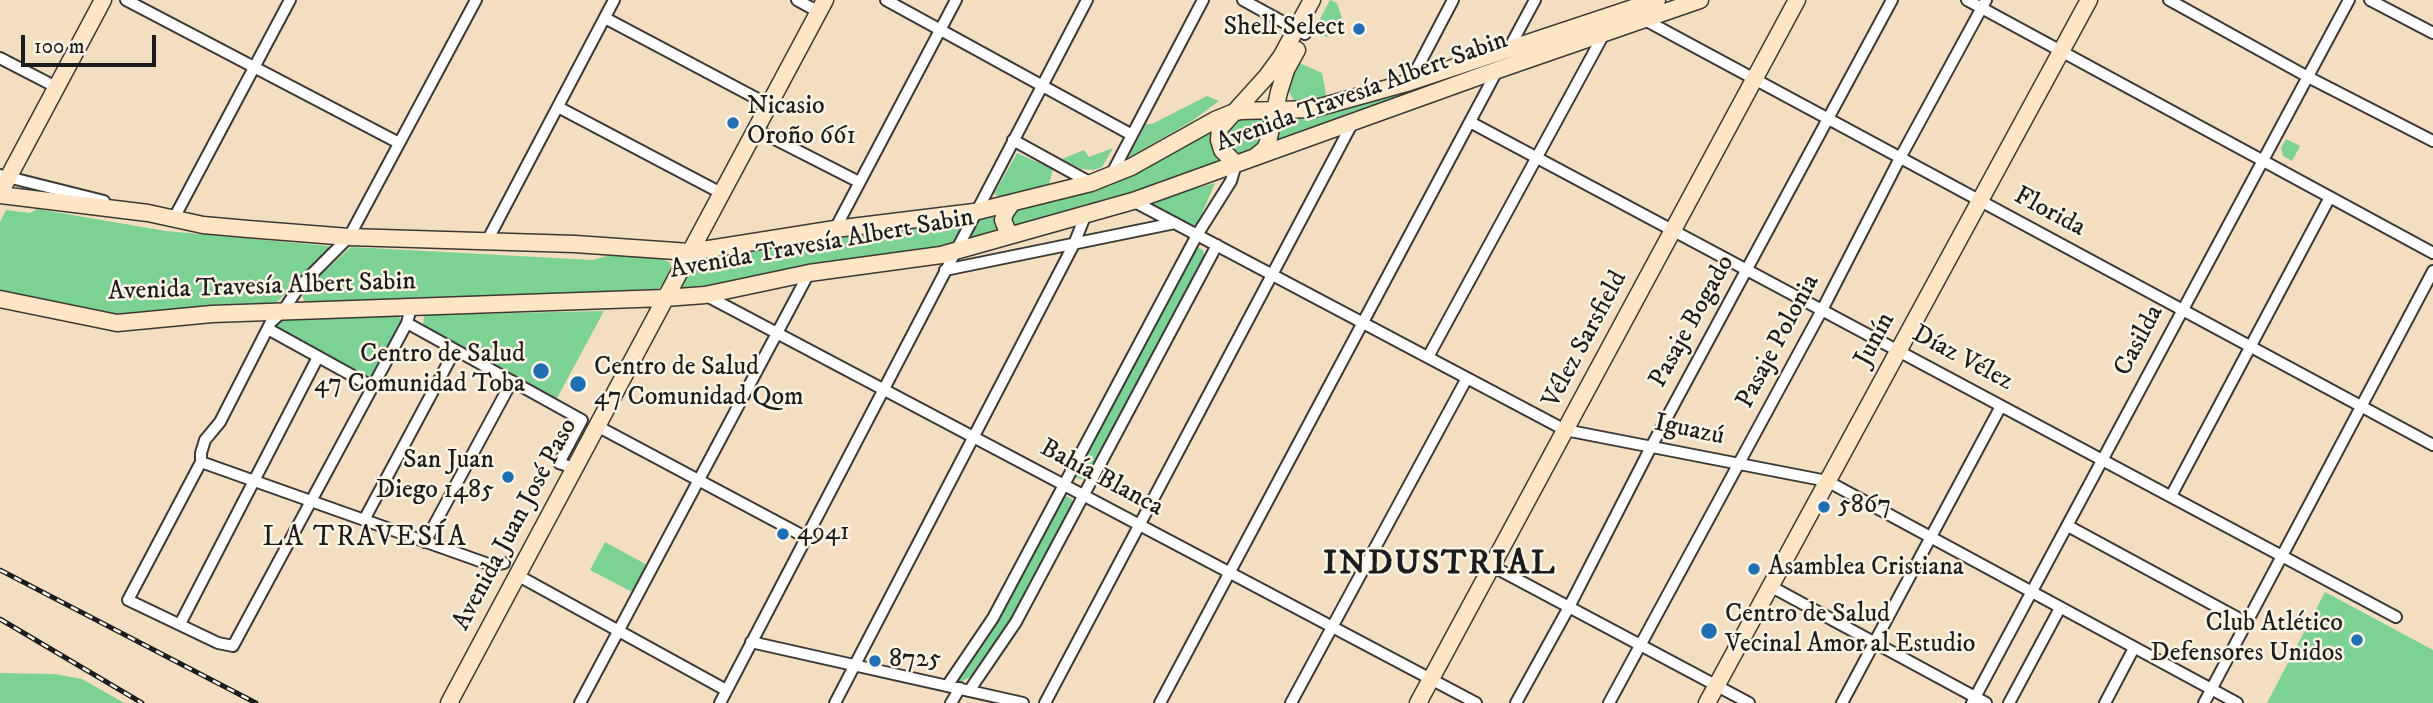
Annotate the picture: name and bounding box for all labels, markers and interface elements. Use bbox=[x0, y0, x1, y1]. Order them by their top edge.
place label: Shell Select bbox=[1223, 13, 1345, 45]
scale bar bbox=[24, 21, 159, 65]
marker: Shell Select bbox=[1351, 21, 1367, 37]
street label: Avenida Travesía Albert Sabin bbox=[1212, 26, 1512, 160]
text: 100 m bbox=[34, 34, 85, 60]
place label: Nicasio Oroño 661 bbox=[747, 92, 856, 154]
marker: Nicasio Oroño 661 bbox=[725, 115, 741, 131]
street label: Florida bbox=[2008, 181, 2090, 245]
street label: Avenida Travesía Albert Sabin bbox=[668, 203, 976, 287]
street label: Pasaje Bogado bbox=[1644, 250, 1742, 394]
street label: Vélez Sarsfield bbox=[1537, 266, 1635, 414]
street label: Avenida Travesía Albert Sabin bbox=[108, 267, 416, 309]
street label: Pasaje Polonia bbox=[1731, 270, 1827, 414]
street label: Casilda bbox=[2108, 300, 2172, 382]
street label: Junín bbox=[1849, 308, 1903, 372]
street label: Díaz Vélez bbox=[1906, 320, 2018, 398]
place label: Centro de Salud 47 Comunidad Toba bbox=[314, 340, 525, 402]
place label: Centro de Salud 47 Comunidad Qom bbox=[594, 353, 804, 414]
marker: Centro de Salud 47 Comunidad Toba bbox=[531, 361, 551, 381]
marker: Centro de Salud 47 Comunidad Qom bbox=[568, 374, 588, 394]
street label: Iguazú bbox=[1651, 408, 1727, 454]
street label: Avenida Juan José Paso bbox=[447, 414, 585, 636]
street label: Bahía Blanca bbox=[1034, 433, 1168, 525]
place label: San Juan Diego 1485 bbox=[376, 446, 494, 508]
marker: San Juan Diego 1485 bbox=[500, 469, 516, 485]
place label: 5867 bbox=[1838, 491, 1891, 523]
marker: 5867 bbox=[1816, 499, 1832, 515]
place label: 4941 bbox=[797, 518, 849, 550]
district label: LA TRAVESÍA bbox=[264, 522, 466, 556]
marker: 4941 bbox=[775, 526, 791, 542]
district label: INDUSTRIAL bbox=[1325, 546, 1555, 586]
place label: Asamblea Cristiana bbox=[1768, 553, 1964, 585]
marker: Asamblea Cristiana bbox=[1746, 561, 1762, 577]
place label: Centro de Salud Vecinal Amor al Estudio bbox=[1725, 600, 1975, 662]
place label: Club Atlético Defensores Unidos bbox=[2150, 609, 2343, 670]
marker: Centro de Salud Vecinal Amor al Estudio bbox=[1699, 621, 1719, 641]
marker: Club Atlético Defensores Unidos bbox=[2349, 632, 2365, 648]
place label: 8725 bbox=[889, 645, 941, 677]
marker: 8725 bbox=[867, 653, 883, 669]

